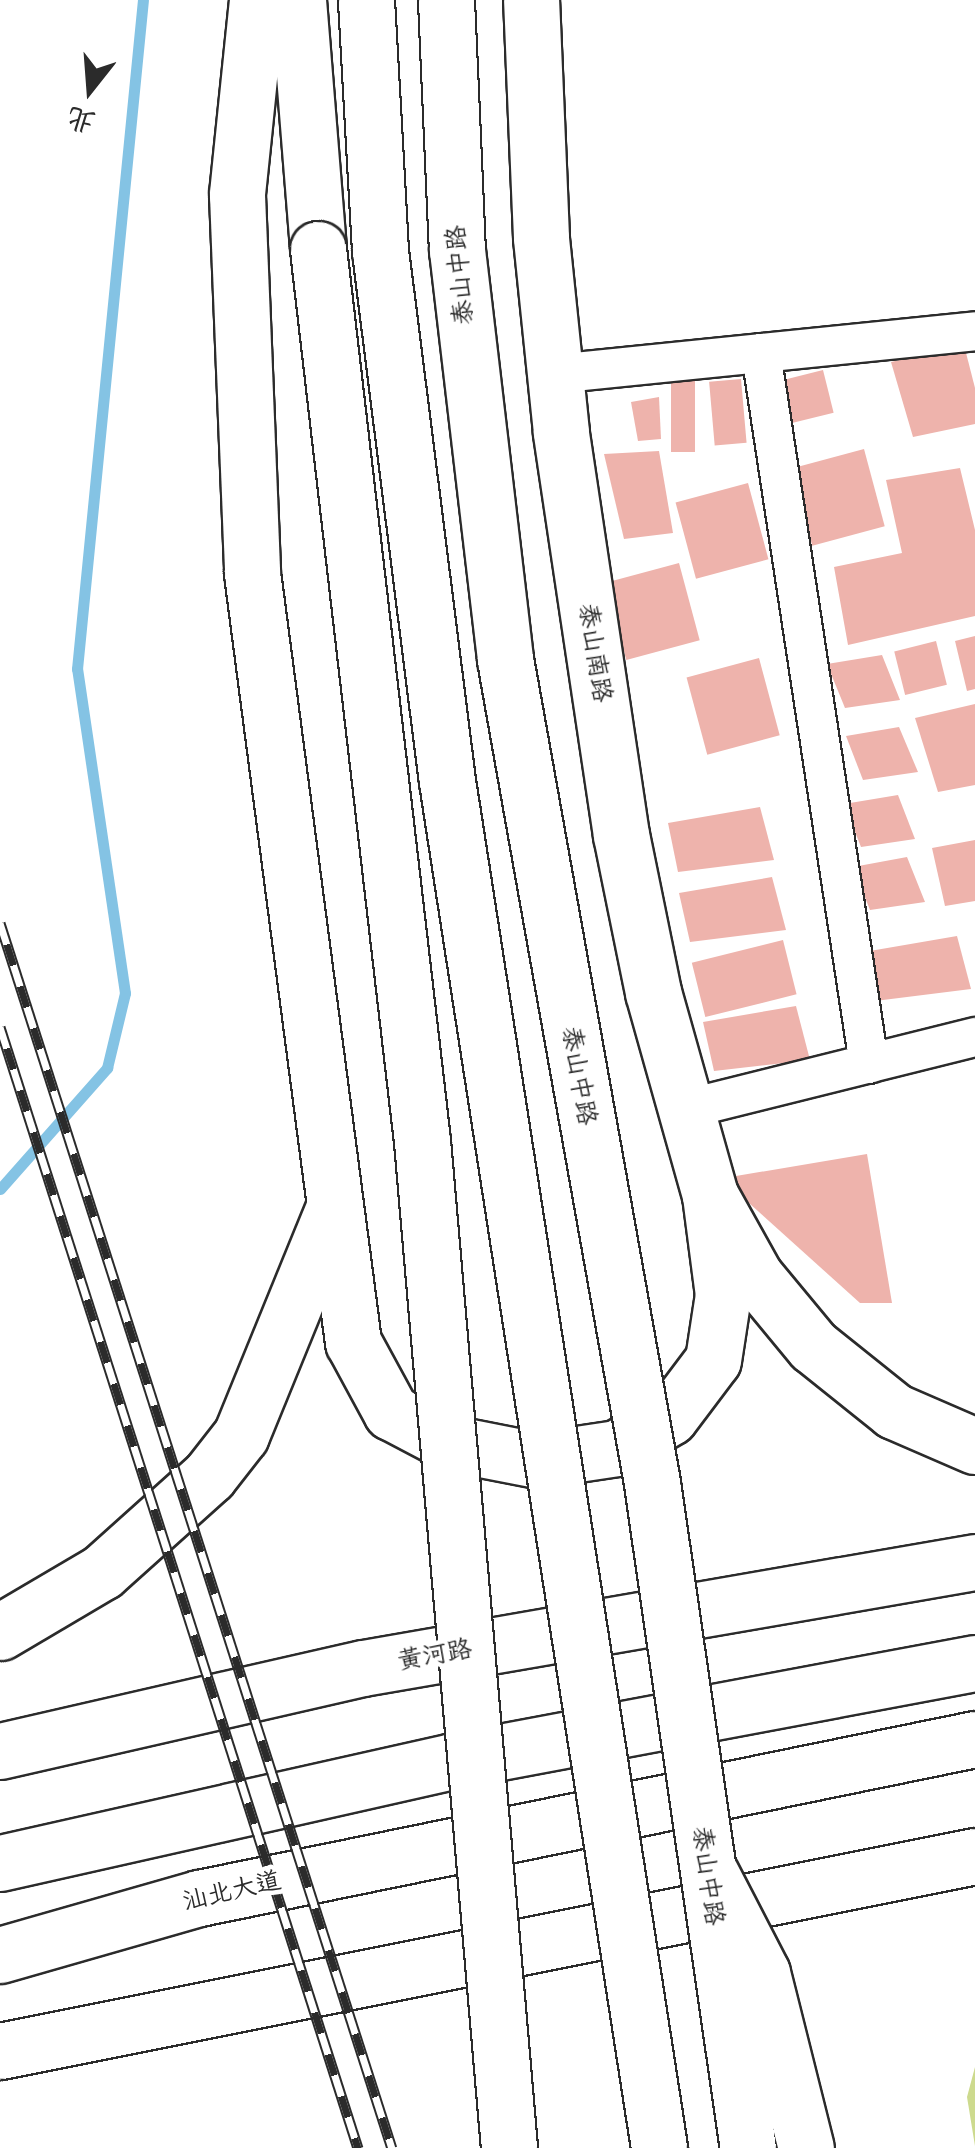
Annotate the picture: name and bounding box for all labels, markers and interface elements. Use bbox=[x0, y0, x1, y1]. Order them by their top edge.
north arrow bbox=[40, 40, 140, 140]
text: 北 bbox=[63, 98, 100, 140]
street label: 泰山中路 bbox=[442, 224, 480, 326]
street label: 泰山南路 bbox=[571, 601, 617, 705]
street label: 泰山中路 bbox=[555, 1024, 601, 1128]
street label: 黄河路 bbox=[395, 1635, 475, 1677]
street label: 泰山中路 bbox=[685, 1824, 729, 1928]
street label: 汕北大道 bbox=[180, 1866, 284, 1918]

